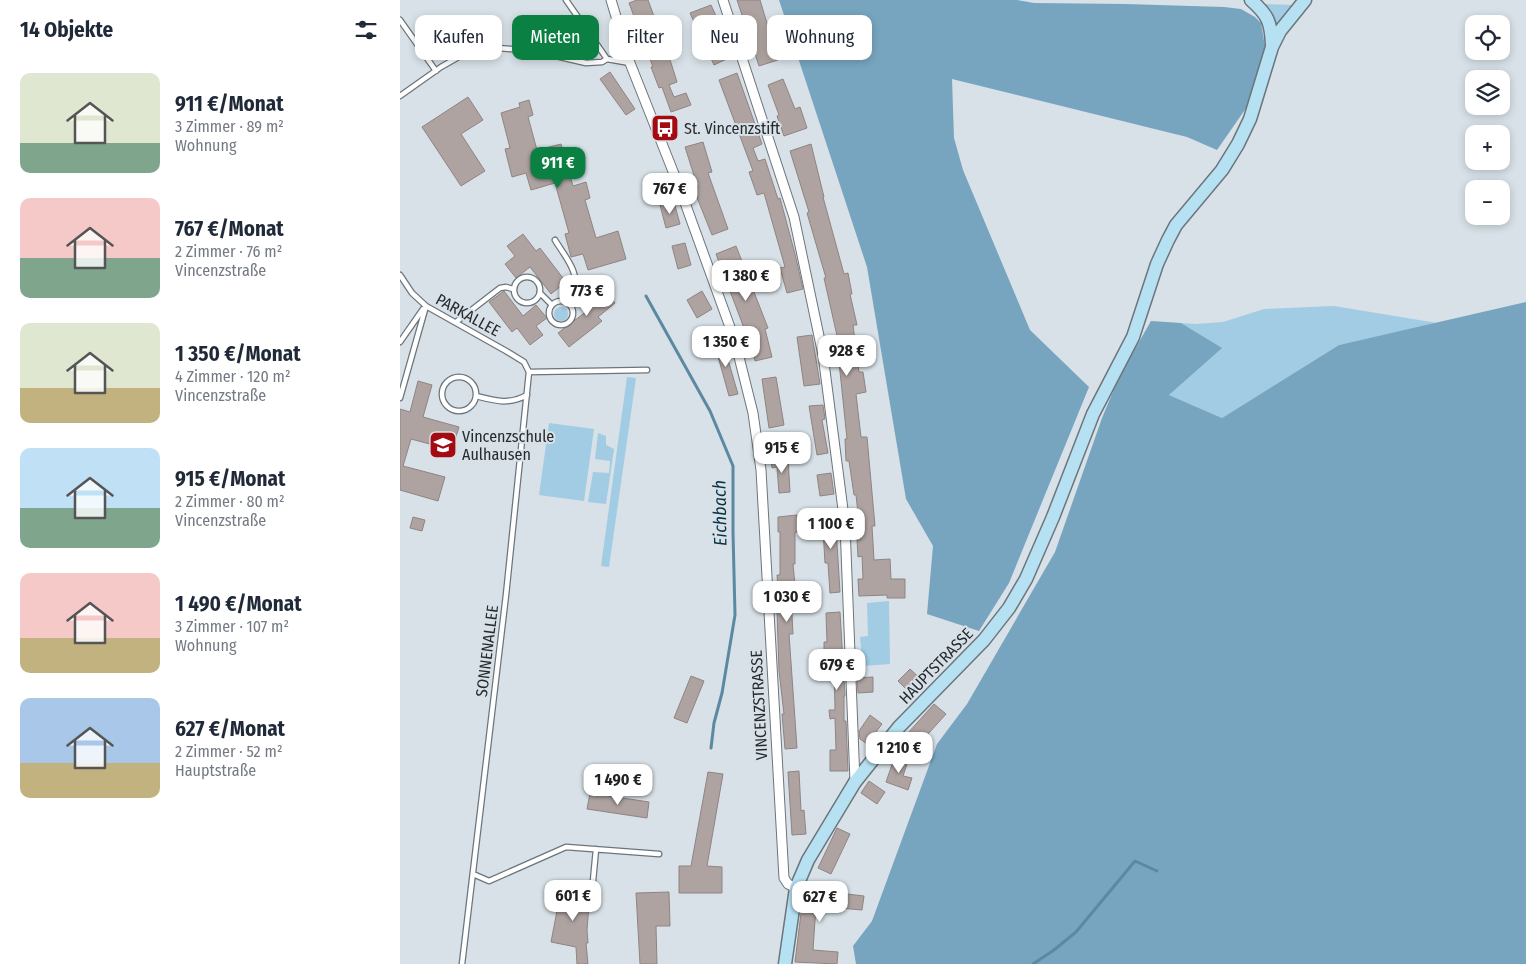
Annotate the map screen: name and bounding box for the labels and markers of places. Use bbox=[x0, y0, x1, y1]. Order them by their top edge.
bus stop icon: St. Vincenzstift bbox=[650, 113, 680, 143]
place label: St. Vincenzstift bbox=[684, 119, 781, 138]
pin: 911 € bbox=[523, 146, 593, 189]
pin: 767 € bbox=[635, 172, 705, 215]
pin: 1 380 € bbox=[700, 260, 792, 302]
pin: 773 € bbox=[552, 274, 622, 317]
pin: 1 350 € bbox=[680, 326, 772, 368]
pin: 928 € bbox=[812, 334, 882, 377]
place label: Vincenzschule Aulhausen bbox=[462, 427, 554, 464]
school or university icon: Vincenzschule Aulhausen bbox=[428, 430, 458, 460]
pin: 915 € bbox=[747, 432, 817, 474]
pin: 1 100 € bbox=[785, 508, 877, 550]
pin: 1 030 € bbox=[741, 580, 833, 623]
pin: 679 € bbox=[802, 648, 872, 691]
pin: 1 210 € bbox=[853, 732, 945, 774]
pin: 1 490 € bbox=[572, 764, 664, 806]
pin: 601 € bbox=[538, 880, 608, 922]
pin: 627 € bbox=[785, 880, 855, 923]

